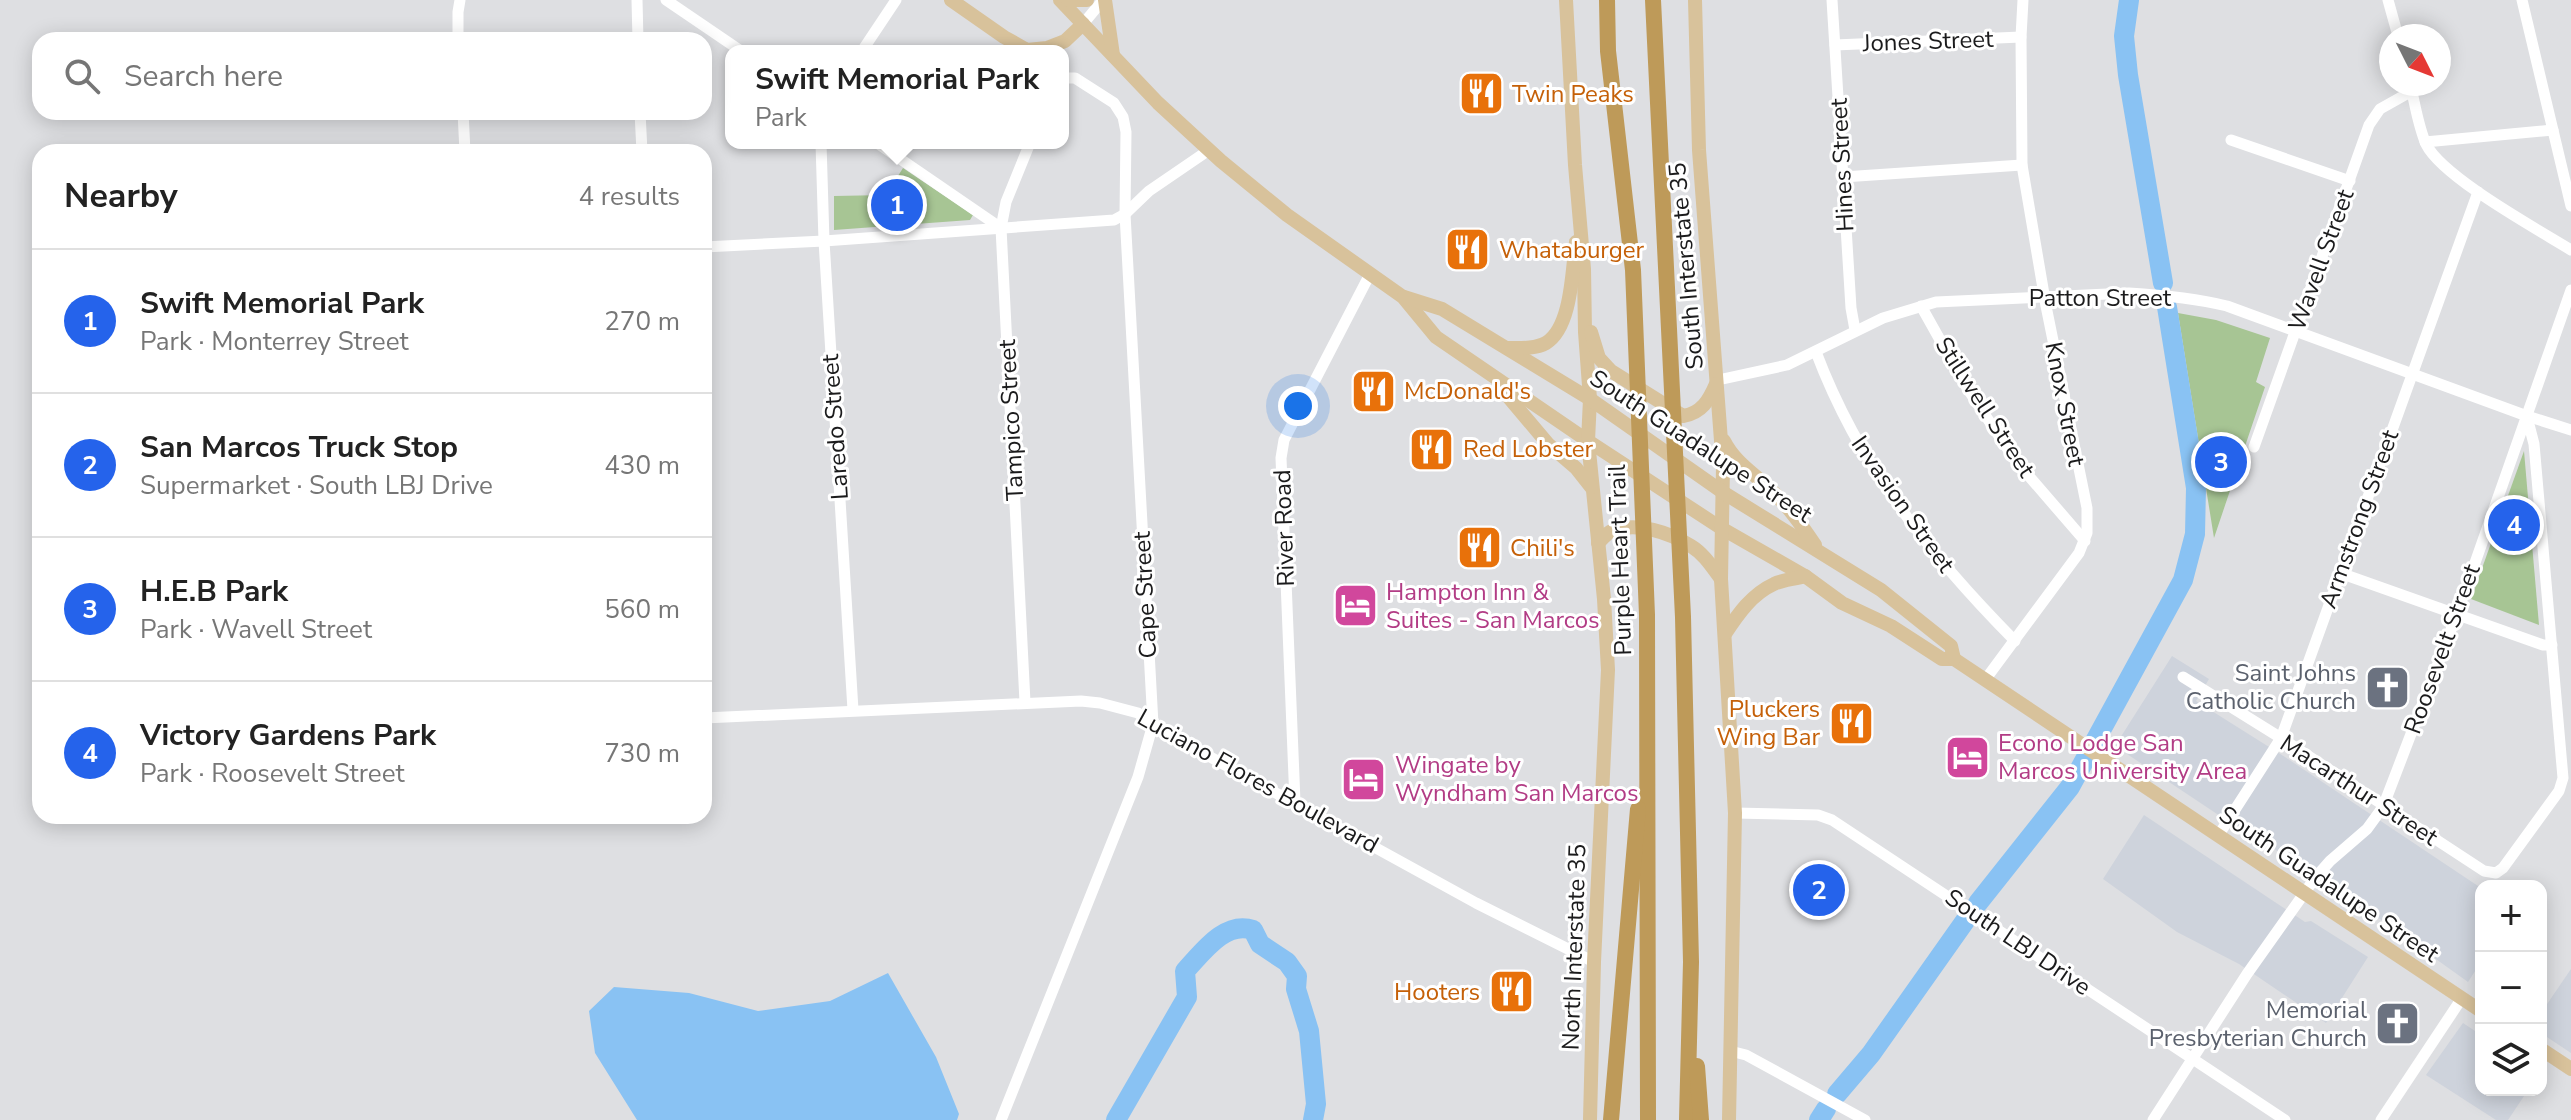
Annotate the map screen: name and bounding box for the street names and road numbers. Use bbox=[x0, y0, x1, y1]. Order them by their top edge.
street label: Jones Street bbox=[1861, 23, 1994, 59]
street label: Hines Street bbox=[1822, 97, 1861, 232]
street label: South Interstate 35 bbox=[1661, 161, 1711, 371]
street label: Wavell Street bbox=[2281, 184, 2362, 335]
street label: Patton Street bbox=[2029, 282, 2172, 314]
street label: Stillwell Street bbox=[1928, 331, 2043, 484]
street label: Tampico Street bbox=[991, 338, 1031, 501]
street label: Knox Street bbox=[2037, 339, 2093, 469]
street label: Laredo Street bbox=[814, 352, 856, 501]
street label: South Guadalupe Street bbox=[1584, 362, 1819, 530]
street label: Armstrong Street bbox=[2312, 425, 2406, 613]
street label: Invasion Street bbox=[1844, 429, 1962, 579]
street label: Purple Heart Trail bbox=[1601, 464, 1639, 656]
street label: River Road bbox=[1266, 469, 1302, 587]
street label: Cape Street bbox=[1126, 530, 1164, 659]
street label: Roosevelt Street bbox=[2396, 559, 2488, 738]
street label: Luciano Flores Boulevard bbox=[1132, 701, 1384, 861]
street label: Macarthur Street bbox=[2274, 727, 2445, 853]
street label: South Guadalupe Street bbox=[2213, 798, 2446, 970]
street label: North Interstate 35 bbox=[1554, 843, 1594, 1051]
street label: South LBJ Drive bbox=[1939, 881, 2097, 1003]

